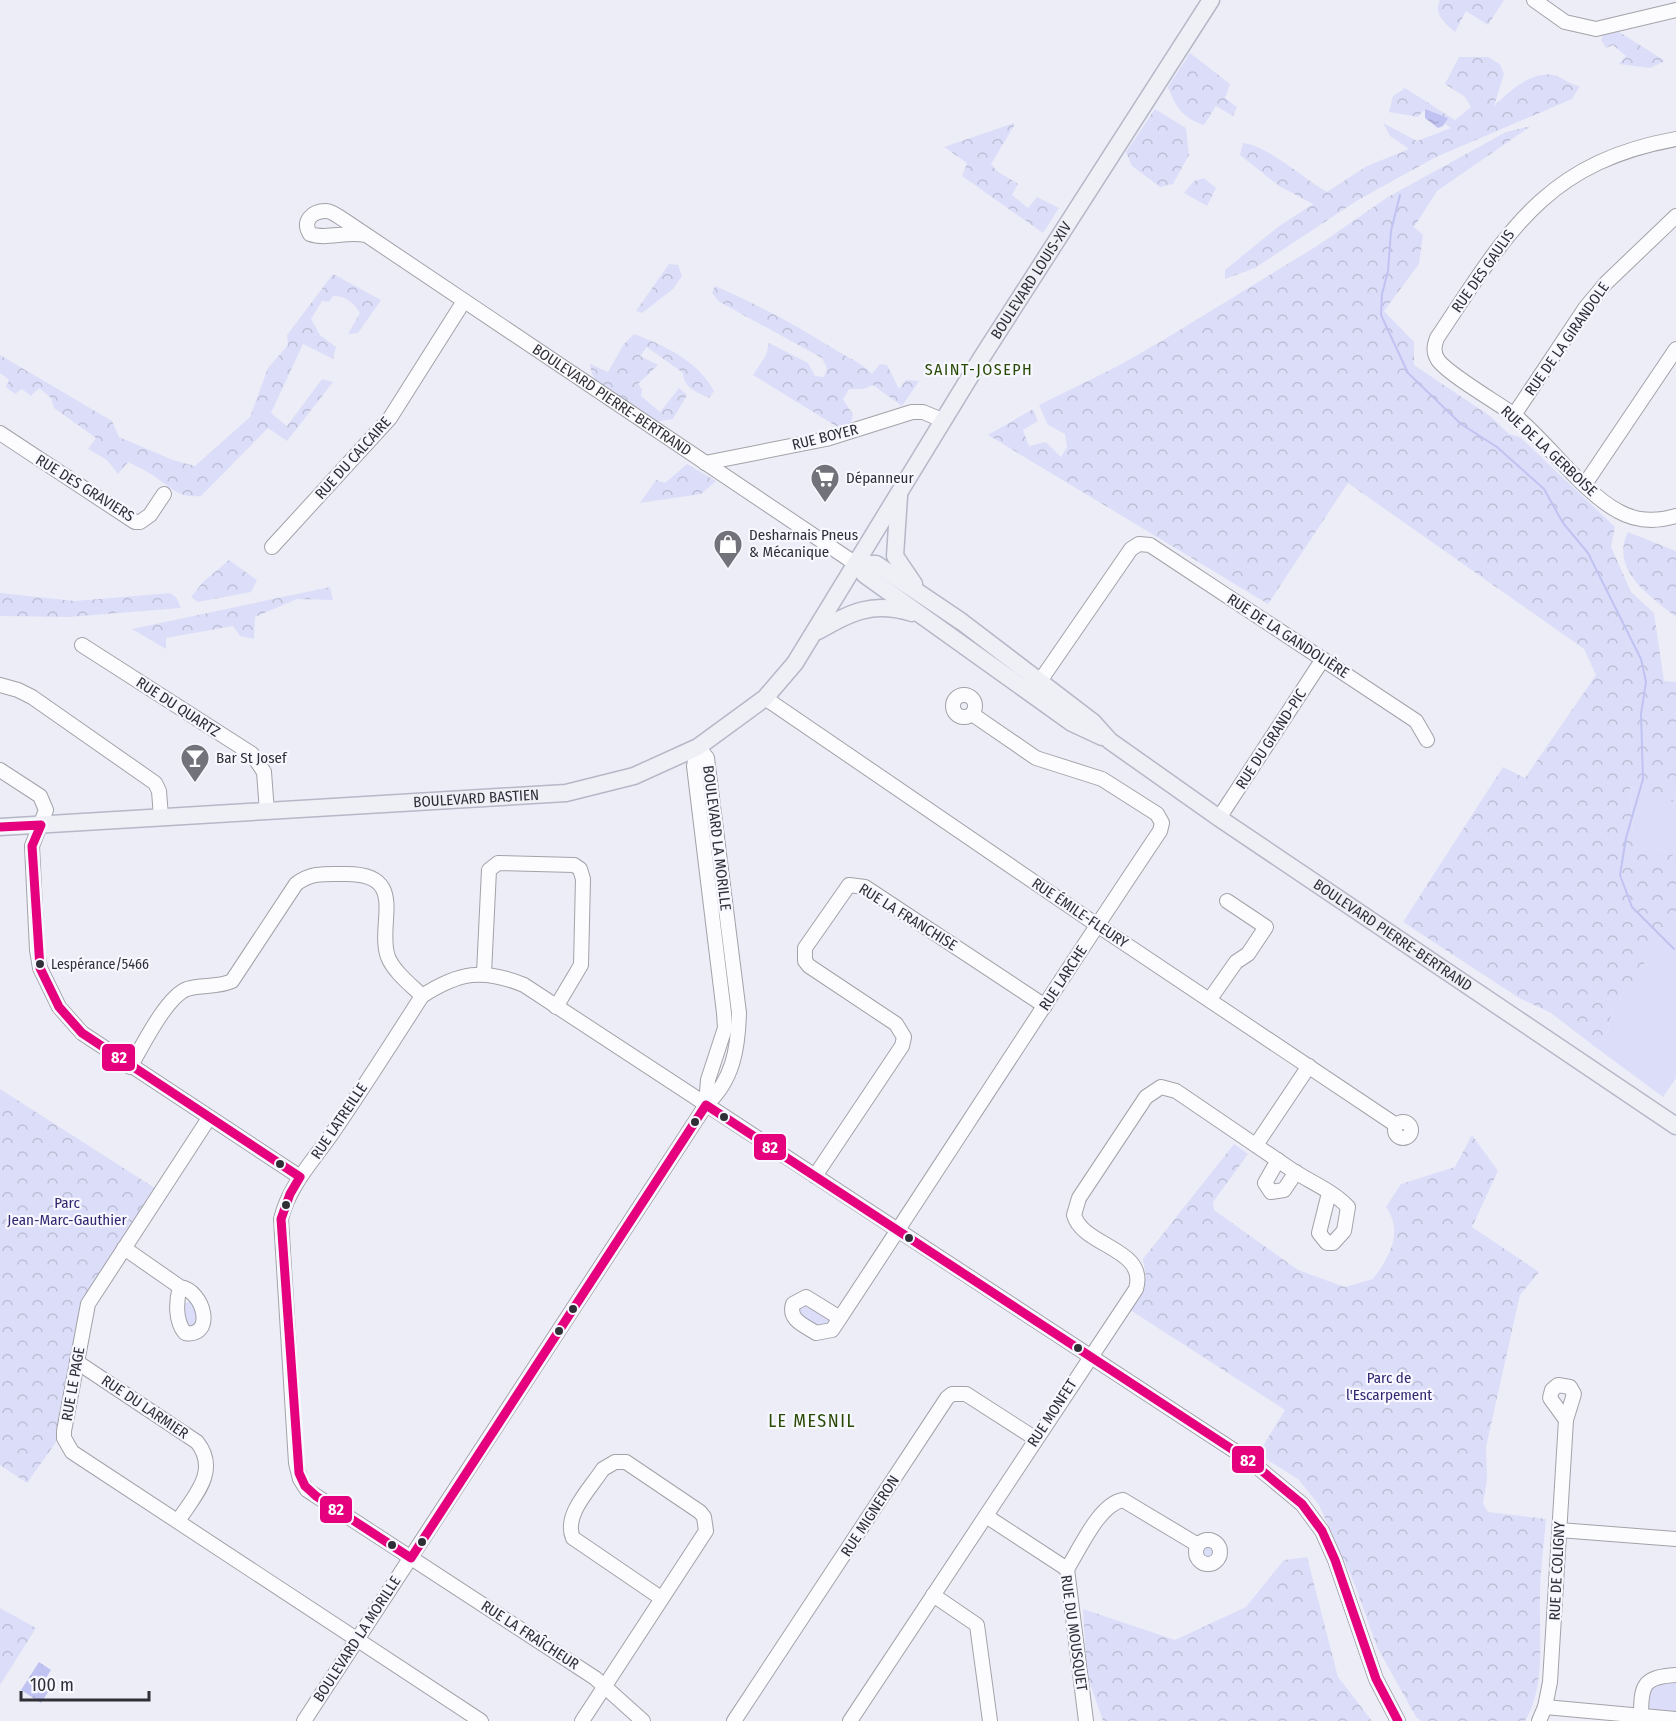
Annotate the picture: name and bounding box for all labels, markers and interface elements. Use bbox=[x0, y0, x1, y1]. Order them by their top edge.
street label: BOULEVARD LOUIS-XIV bbox=[987, 218, 1075, 342]
street label: RUE DES GAULIS bbox=[1448, 226, 1518, 316]
street label: RUE DE LA GIRANDOLE bbox=[1521, 279, 1613, 399]
street label: BOULEVARD PIERRE-BERTRAND bbox=[529, 340, 695, 460]
district label: SAINT-JOSEPH bbox=[925, 360, 1033, 379]
street label: RUE DE LA GERBOISE bbox=[1497, 402, 1601, 500]
street label: RUE DU CALCAIRE bbox=[311, 413, 395, 503]
street label: RUE BOYER bbox=[790, 420, 860, 454]
street label: RUE DES GRAVIERS bbox=[32, 451, 138, 525]
supermarket icon: Dépanneur bbox=[809, 462, 841, 504]
place label: Dépanneur bbox=[846, 469, 914, 487]
place label: Desharnais Pneus & Mécanique bbox=[749, 526, 858, 561]
shop icon: Desharnais Pneus & Mécanique bbox=[712, 528, 744, 570]
street label: RUE DE LA GANDOLIÈRE bbox=[1224, 590, 1352, 682]
street label: RUE DU QUARTZ bbox=[133, 673, 223, 741]
street label: RUE DU GRAND-PIC bbox=[1232, 685, 1310, 793]
bar icon: Bar St Josef bbox=[179, 742, 211, 784]
place label: Bar St Josef bbox=[216, 749, 288, 767]
street label: BOULEVARD LA MORILLE bbox=[699, 764, 735, 912]
street label: BOULEVARD BASTIEN bbox=[413, 786, 540, 811]
street label: RUE ÉMILE-FLEURY bbox=[1028, 874, 1132, 952]
street label: BOULEVARD PIERRE-BERTRAND bbox=[1310, 875, 1475, 995]
street label: RUE LA FRANCHISE bbox=[856, 880, 960, 954]
street label: RUE LARCHE bbox=[1035, 942, 1091, 1014]
place label: Lespérance/5466 bbox=[51, 956, 149, 973]
marker: Lespérance/5466 bbox=[34, 958, 46, 970]
line badge: 82 bbox=[101, 1043, 136, 1072]
text: 82 bbox=[111, 1048, 127, 1067]
street label: RUE LATREILLE bbox=[307, 1080, 371, 1162]
unlabelled marker bbox=[718, 1111, 730, 1123]
unlabelled marker bbox=[689, 1116, 701, 1128]
line badge: 82 bbox=[753, 1133, 787, 1161]
text: 82 bbox=[762, 1138, 778, 1157]
unlabelled marker bbox=[274, 1158, 286, 1170]
park label: Parc Jean-Marc-Gauthier bbox=[7, 1194, 127, 1229]
unlabelled marker bbox=[280, 1199, 292, 1211]
unlabelled marker bbox=[903, 1232, 915, 1244]
unlabelled marker bbox=[567, 1303, 579, 1315]
unlabelled marker bbox=[553, 1325, 565, 1337]
unlabelled marker bbox=[1072, 1342, 1084, 1354]
street label: RUE LE PAGE bbox=[58, 1346, 88, 1422]
park label: Parc de l'Escarpement bbox=[1346, 1369, 1432, 1404]
street label: RUE DU LARMIER bbox=[98, 1371, 192, 1443]
street label: RUE MONFET bbox=[1023, 1376, 1081, 1450]
district label: LE MESNIL bbox=[768, 1410, 856, 1432]
line badge: 82 bbox=[1231, 1445, 1265, 1474]
text: 82 bbox=[1240, 1451, 1256, 1470]
street label: RUE MIGNERON bbox=[837, 1472, 903, 1560]
line badge: 82 bbox=[319, 1495, 353, 1524]
text: 82 bbox=[328, 1500, 344, 1519]
street label: RUE DE COLIGNY bbox=[1545, 1520, 1569, 1621]
unlabelled marker bbox=[416, 1536, 428, 1548]
unlabelled marker bbox=[386, 1539, 398, 1551]
street label: BOULEVARD LA MORILLE bbox=[310, 1573, 404, 1705]
street label: RUE DU MOUSQUET bbox=[1057, 1574, 1091, 1692]
street label: RUE LA FRAÎCHEUR bbox=[478, 1597, 582, 1673]
scale bar bbox=[21, 1664, 148, 1702]
text: 100 m bbox=[30, 1674, 74, 1696]

